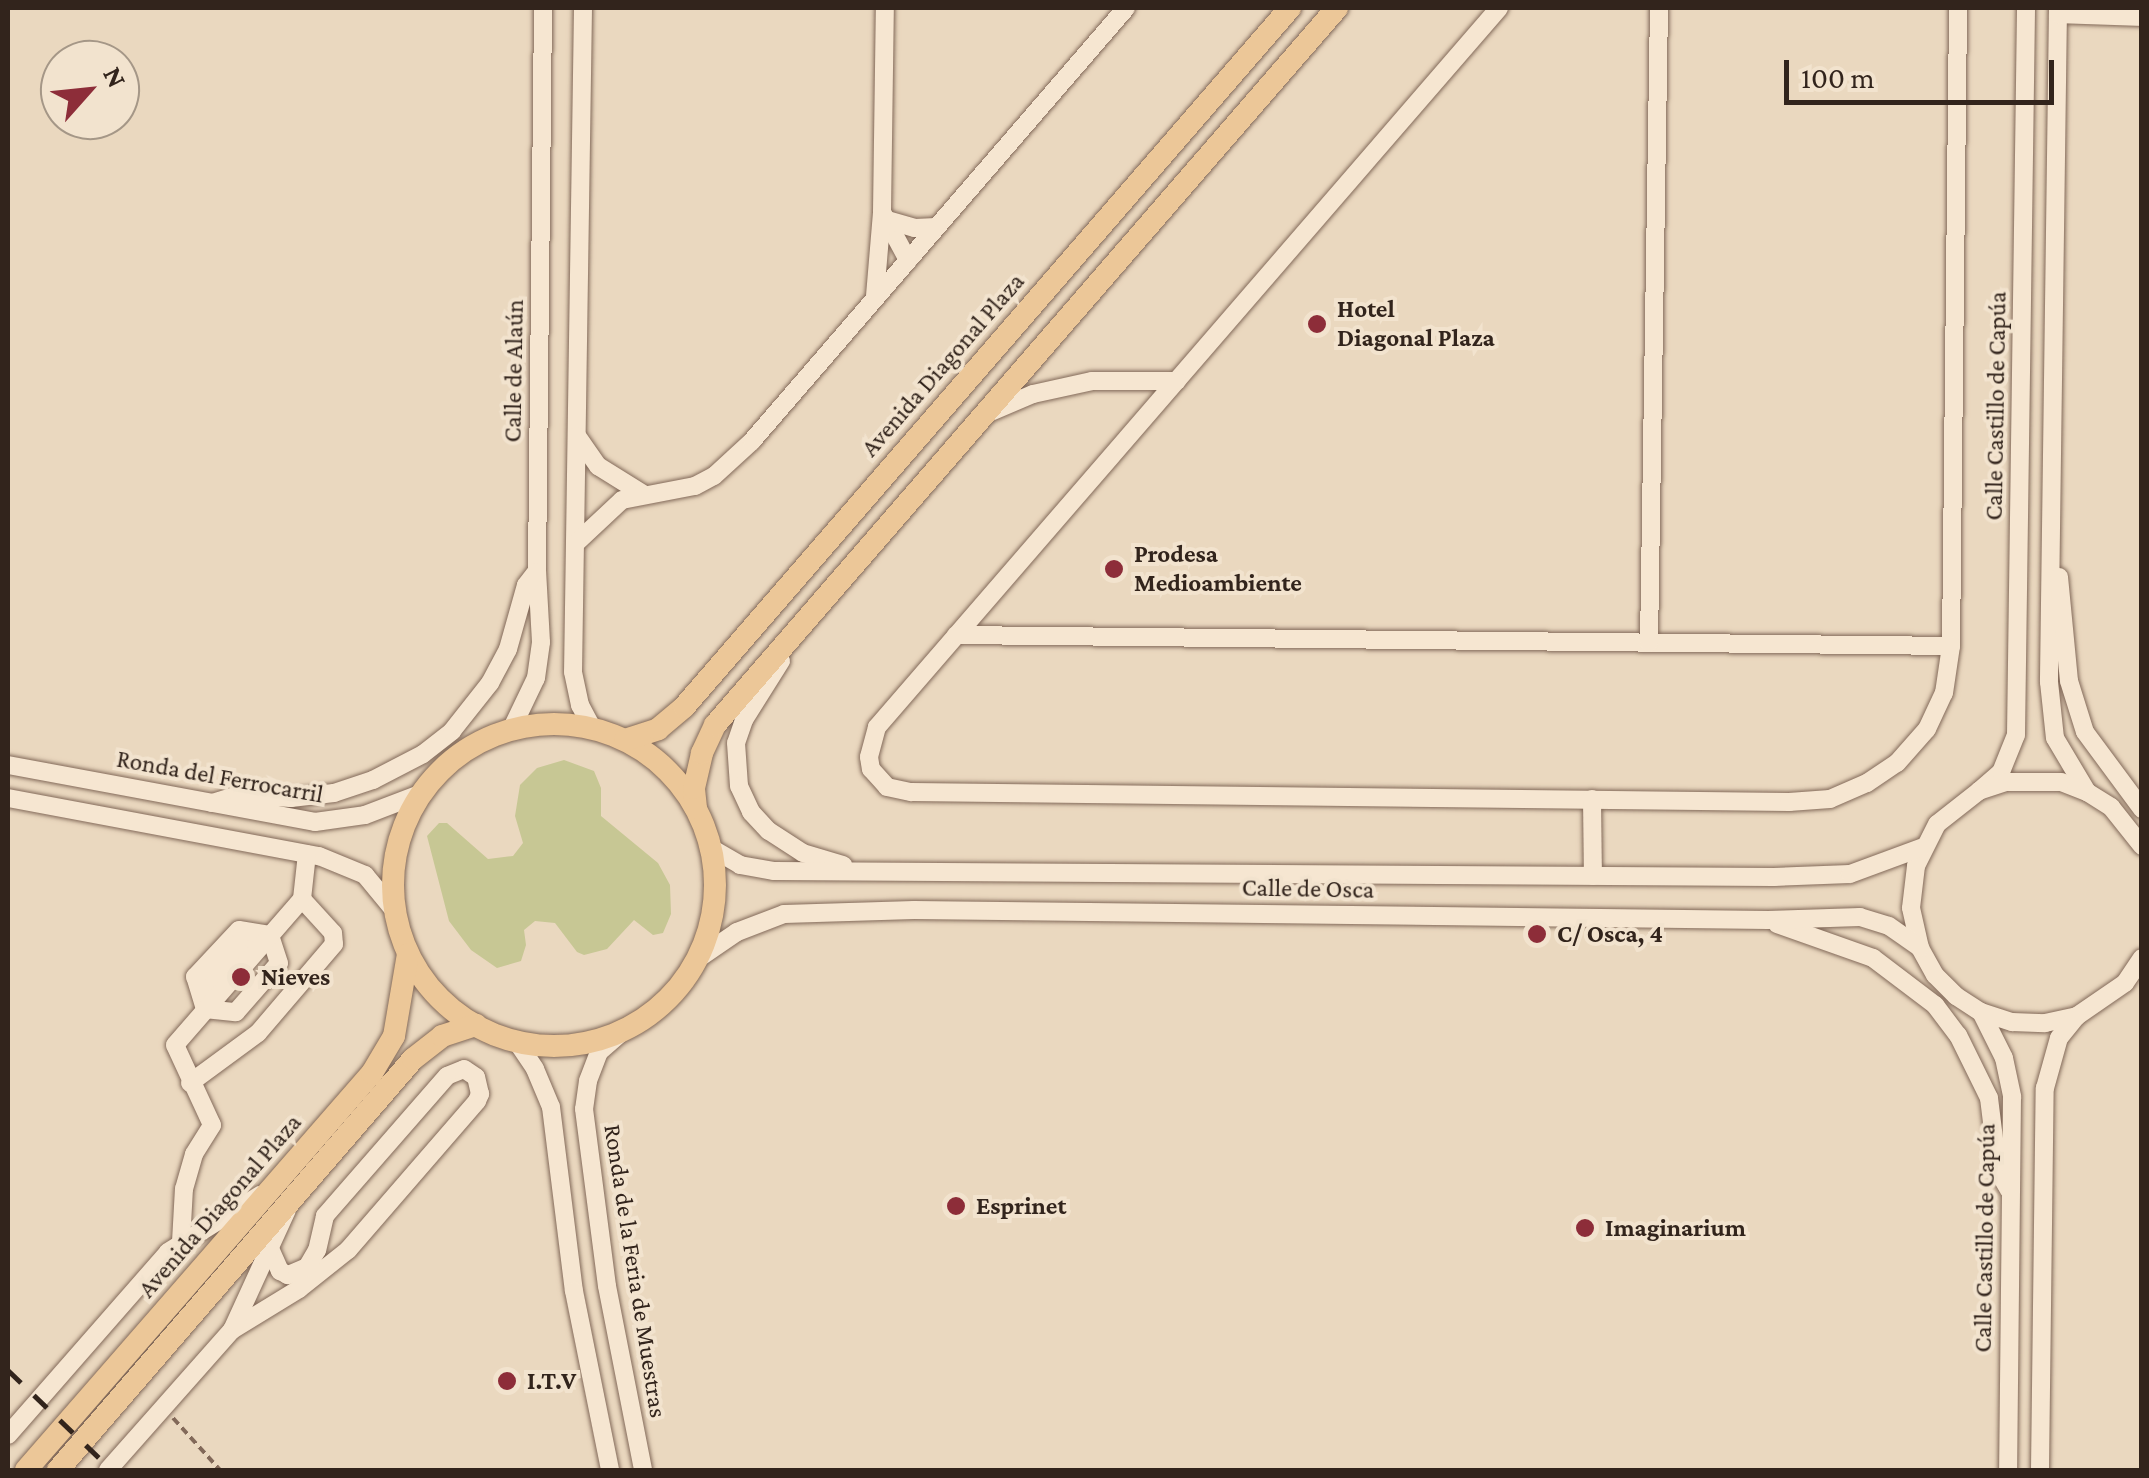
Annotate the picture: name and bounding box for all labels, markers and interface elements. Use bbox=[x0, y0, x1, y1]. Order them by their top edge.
north arrow bbox=[40, 40, 140, 140]
scale bar bbox=[1789, 40, 2059, 102]
text: 100 m bbox=[1801, 61, 1875, 94]
text: N bbox=[97, 62, 134, 93]
street label: Avenida Diagonal Plaza bbox=[855, 267, 1031, 463]
street label: Calle Castillo de Capúa bbox=[1979, 291, 2013, 521]
place label: Hotel Diagonal Plaza bbox=[1337, 295, 1495, 354]
street label: Calle de Alaún bbox=[498, 299, 530, 443]
marker: Hotel Diagonal Plaza bbox=[1306, 313, 1328, 335]
place label: Prodesa Medioambiente bbox=[1134, 540, 1302, 599]
marker: Prodesa Medioambiente bbox=[1103, 558, 1125, 580]
street label: Ronda del Ferrocarril bbox=[114, 744, 326, 810]
street label: Calle de Osca bbox=[1242, 873, 1374, 905]
place label: C/ Osca, 4 bbox=[1557, 919, 1663, 949]
marker: C/ Osca, 4 bbox=[1526, 923, 1548, 945]
place label: Nieves bbox=[261, 962, 330, 992]
marker: Nieves bbox=[230, 966, 252, 988]
street label: Avenida Diagonal Plaza bbox=[132, 1108, 308, 1304]
street label: Ronda de la Feria de Muestras bbox=[597, 1122, 673, 1420]
street label: Calle Castillo de Capúa bbox=[1968, 1123, 2002, 1353]
place label: Esprinet bbox=[976, 1191, 1066, 1221]
marker: Esprinet bbox=[945, 1195, 967, 1217]
place label: Imaginarium bbox=[1605, 1213, 1746, 1243]
marker: Imaginarium bbox=[1574, 1217, 1596, 1239]
place label: I.T.V bbox=[527, 1366, 576, 1396]
marker: I.T.V bbox=[496, 1370, 518, 1392]

